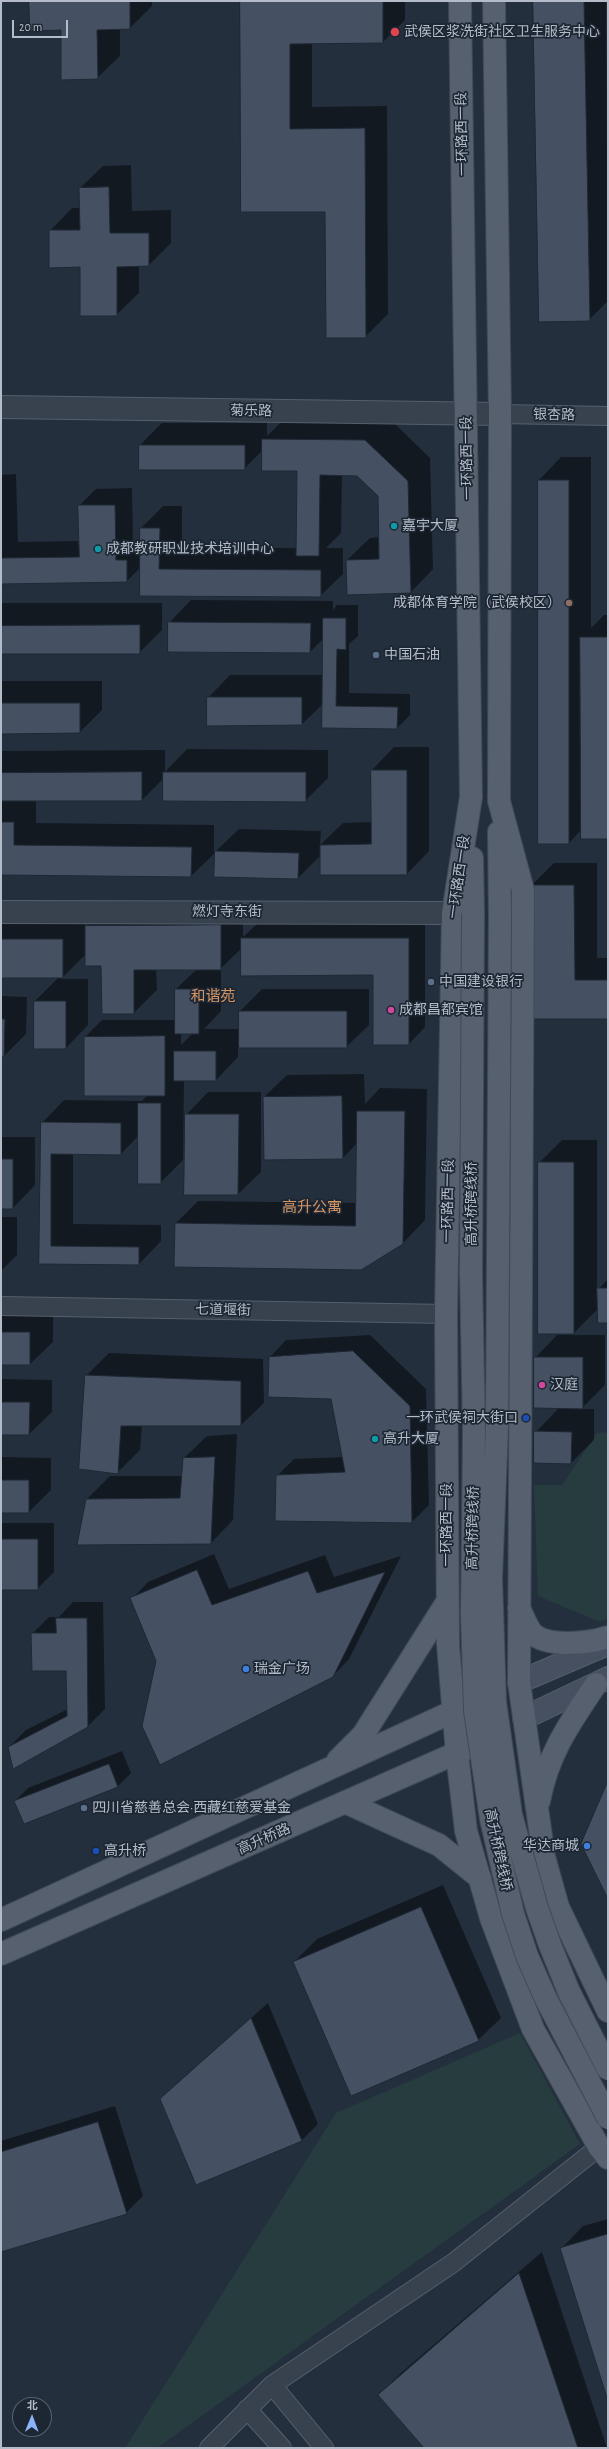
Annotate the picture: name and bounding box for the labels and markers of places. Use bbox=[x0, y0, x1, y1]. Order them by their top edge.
place label: 武侯区浆洗街社区卫生服务中心 bbox=[404, 24, 600, 40]
marker: 武侯区浆洗街社区卫生服务中心 bbox=[389, 26, 401, 38]
place label: 嘉宇大厦 bbox=[402, 518, 458, 534]
marker: 嘉宇大厦 bbox=[389, 521, 399, 531]
place label: 成都教研职业技术培训中心 bbox=[106, 541, 274, 557]
marker: 成都教研职业技术培训中心 bbox=[93, 544, 103, 554]
place label: 成都体育学院（武侯校区） bbox=[393, 595, 561, 611]
marker: 成都体育学院（武侯校区） bbox=[564, 598, 574, 608]
place label: 中国石油 bbox=[384, 647, 440, 663]
marker: 中国石油 bbox=[371, 650, 381, 660]
place label: 中国建设银行 bbox=[439, 974, 523, 990]
marker: 中国建设银行 bbox=[426, 977, 436, 987]
place label: 成都昌都宾馆 bbox=[399, 1002, 483, 1018]
marker: 成都昌都宾馆 bbox=[386, 1005, 396, 1015]
place label: 汉庭 bbox=[550, 1377, 578, 1393]
marker: 汉庭 bbox=[537, 1380, 547, 1390]
place label: 一环武侯祠大街口 bbox=[406, 1410, 518, 1426]
marker: 一环武侯祠大街口 bbox=[521, 1413, 531, 1423]
place label: 高升大厦 bbox=[383, 1431, 439, 1447]
marker: 高升大厦 bbox=[370, 1434, 380, 1444]
place label: 瑞金广场 bbox=[254, 1661, 310, 1677]
marker: 瑞金广场 bbox=[241, 1664, 251, 1674]
place label: 四川省慈善总会·西藏红慈爱基金 bbox=[92, 1800, 291, 1816]
marker: 四川省慈善总会·西藏红慈爱基金 bbox=[79, 1803, 89, 1813]
place label: 华达商城 bbox=[523, 1838, 579, 1854]
marker: 华达商城 bbox=[582, 1841, 592, 1851]
place label: 高升桥 bbox=[104, 1843, 146, 1859]
marker: 高升桥 bbox=[91, 1846, 101, 1856]

